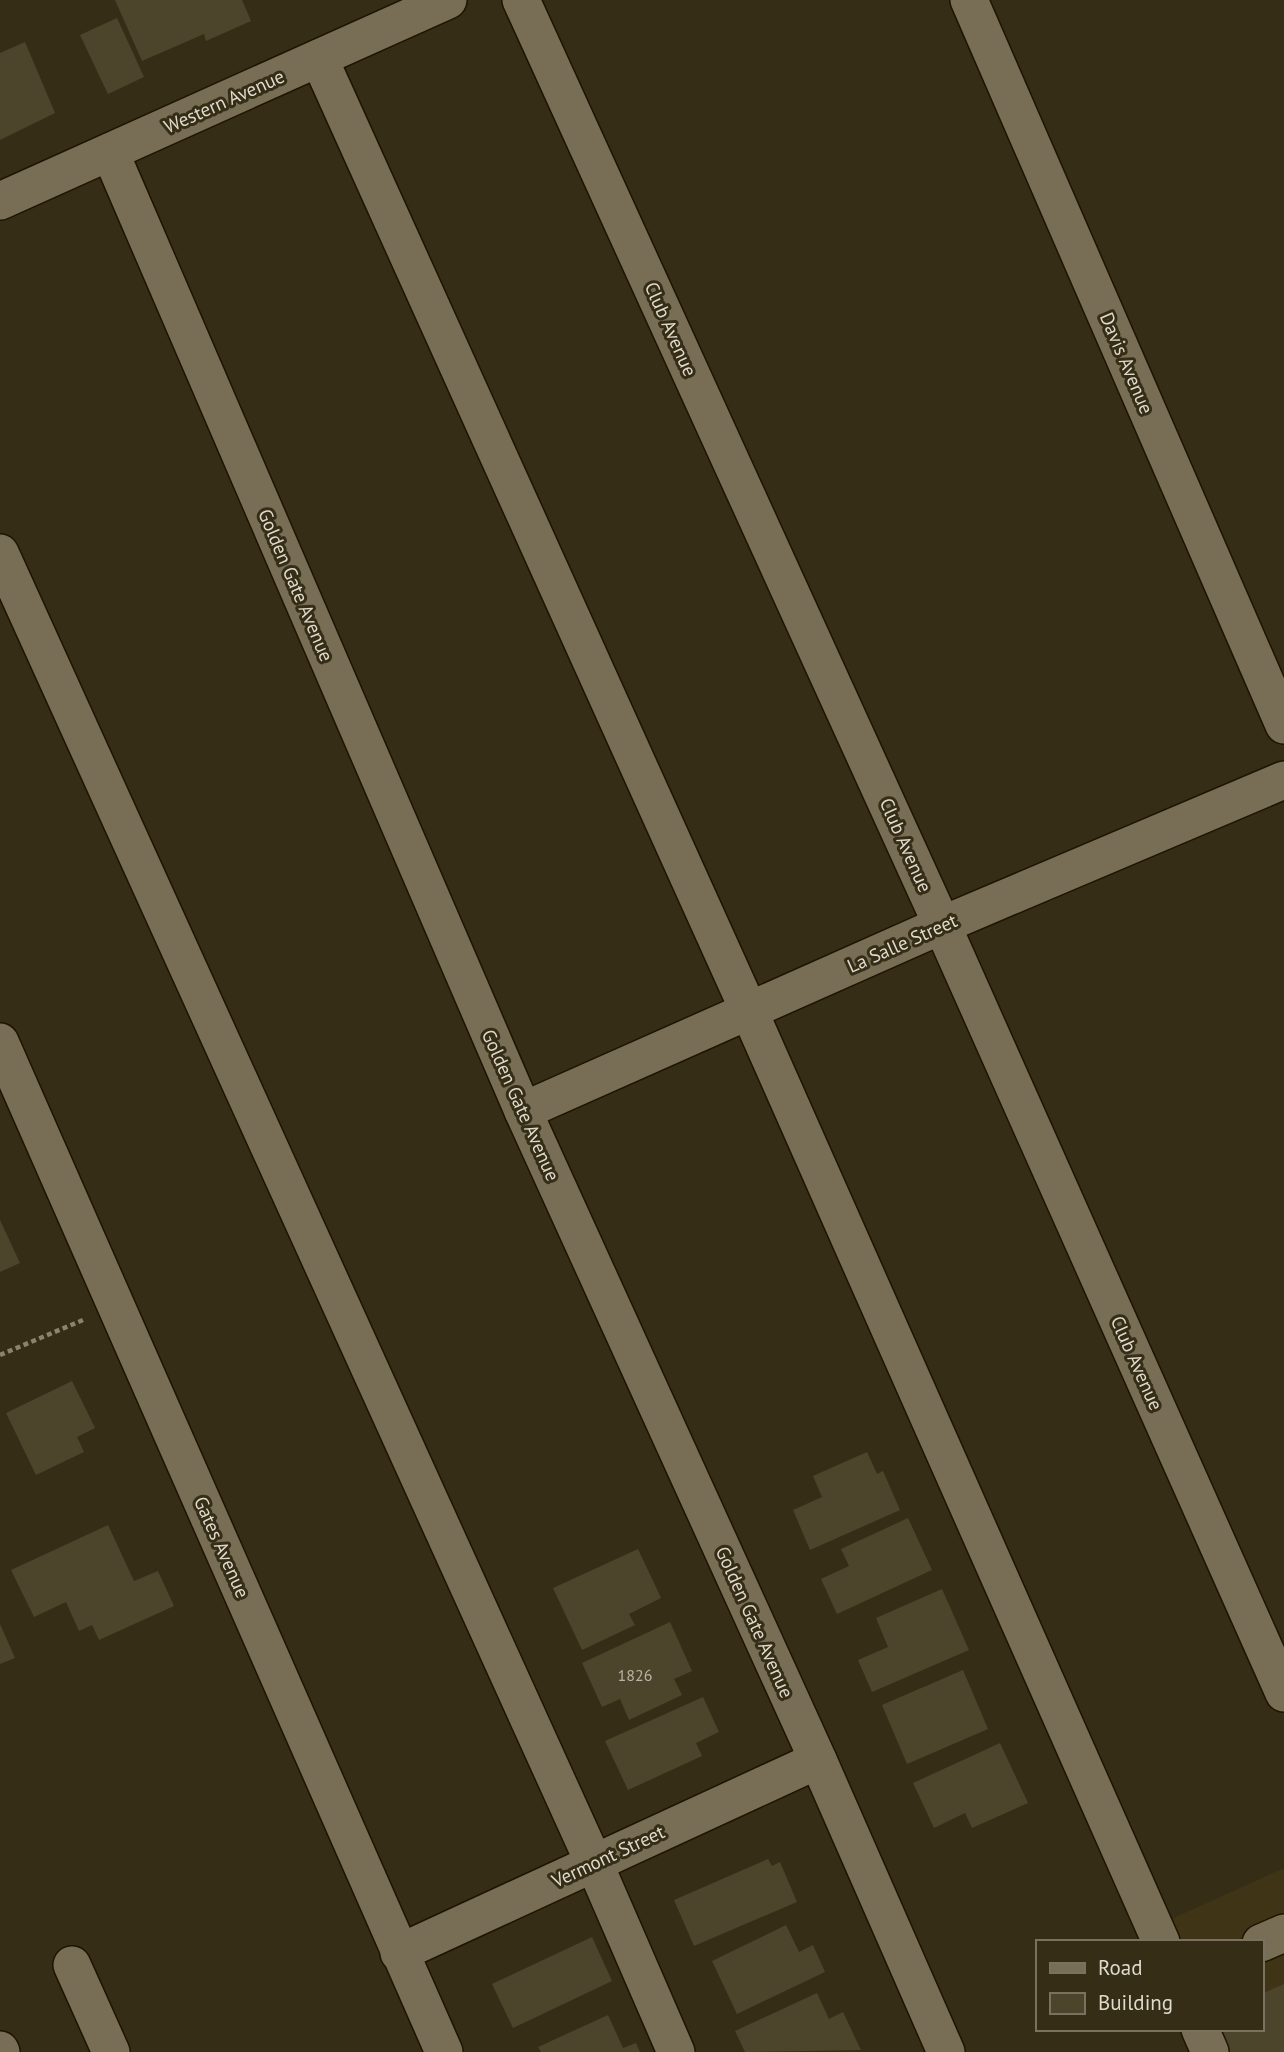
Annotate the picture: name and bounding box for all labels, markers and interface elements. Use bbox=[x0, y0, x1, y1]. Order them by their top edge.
street label: Western Avenue bbox=[160, 64, 288, 138]
street label: Club Avenue bbox=[640, 278, 702, 380]
street label: Davis Avenue bbox=[1095, 309, 1159, 417]
street label: Golden Gate Avenue bbox=[253, 505, 339, 665]
street label: Club Avenue bbox=[875, 794, 937, 896]
street label: La Salle Street bbox=[843, 908, 961, 978]
street label: Golden Gate Avenue bbox=[477, 1025, 565, 1185]
street label: Club Avenue bbox=[1106, 1312, 1168, 1414]
street label: Gates Avenue bbox=[189, 1492, 255, 1602]
street label: Golden Gate Avenue bbox=[711, 1542, 799, 1702]
house number: 1826 bbox=[618, 1665, 652, 1685]
street label: Vermont Street bbox=[547, 1819, 669, 1893]
legend bbox=[1036, 1940, 1263, 2031]
text: Road bbox=[1098, 1954, 1142, 1981]
text: Building bbox=[1098, 1989, 1173, 2016]

